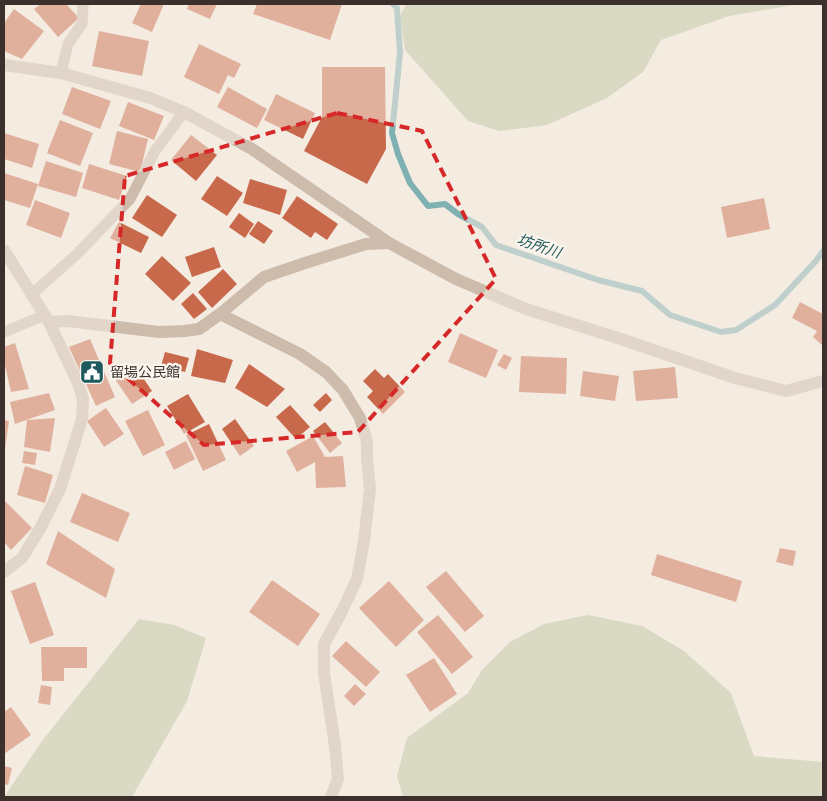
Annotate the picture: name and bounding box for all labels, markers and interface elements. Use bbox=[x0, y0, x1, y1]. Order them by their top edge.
water label: 坊所川 bbox=[515, 230, 565, 262]
public building icon: 留場公民館 bbox=[79, 359, 105, 385]
place label: 留場公民館 bbox=[110, 364, 180, 380]

